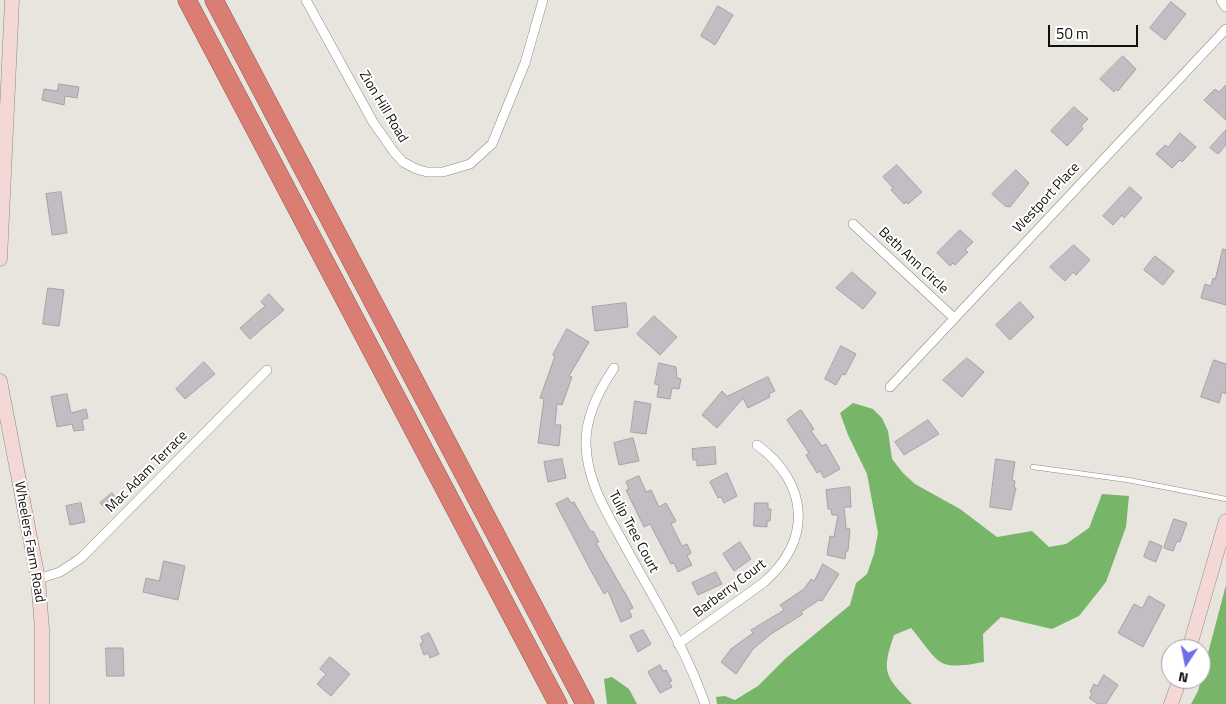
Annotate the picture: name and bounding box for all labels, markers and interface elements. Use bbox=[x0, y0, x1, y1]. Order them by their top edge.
scale bar bbox=[1051, 15, 1141, 47]
text: 50 m bbox=[1056, 22, 1089, 45]
street label: Zion Hill Road bbox=[355, 68, 411, 146]
street label: Westport Place bbox=[1010, 159, 1084, 237]
street label: Beth Ann Circle bbox=[875, 224, 951, 298]
street label: Mac Adam Terrace bbox=[103, 428, 191, 516]
street label: Wheelers Farm Road bbox=[10, 480, 48, 604]
street label: Tulip Tree Court bbox=[604, 488, 662, 576]
street label: Barberry Court bbox=[690, 556, 770, 622]
north arrow bbox=[1161, 639, 1211, 689]
text: N bbox=[1176, 667, 1190, 689]

